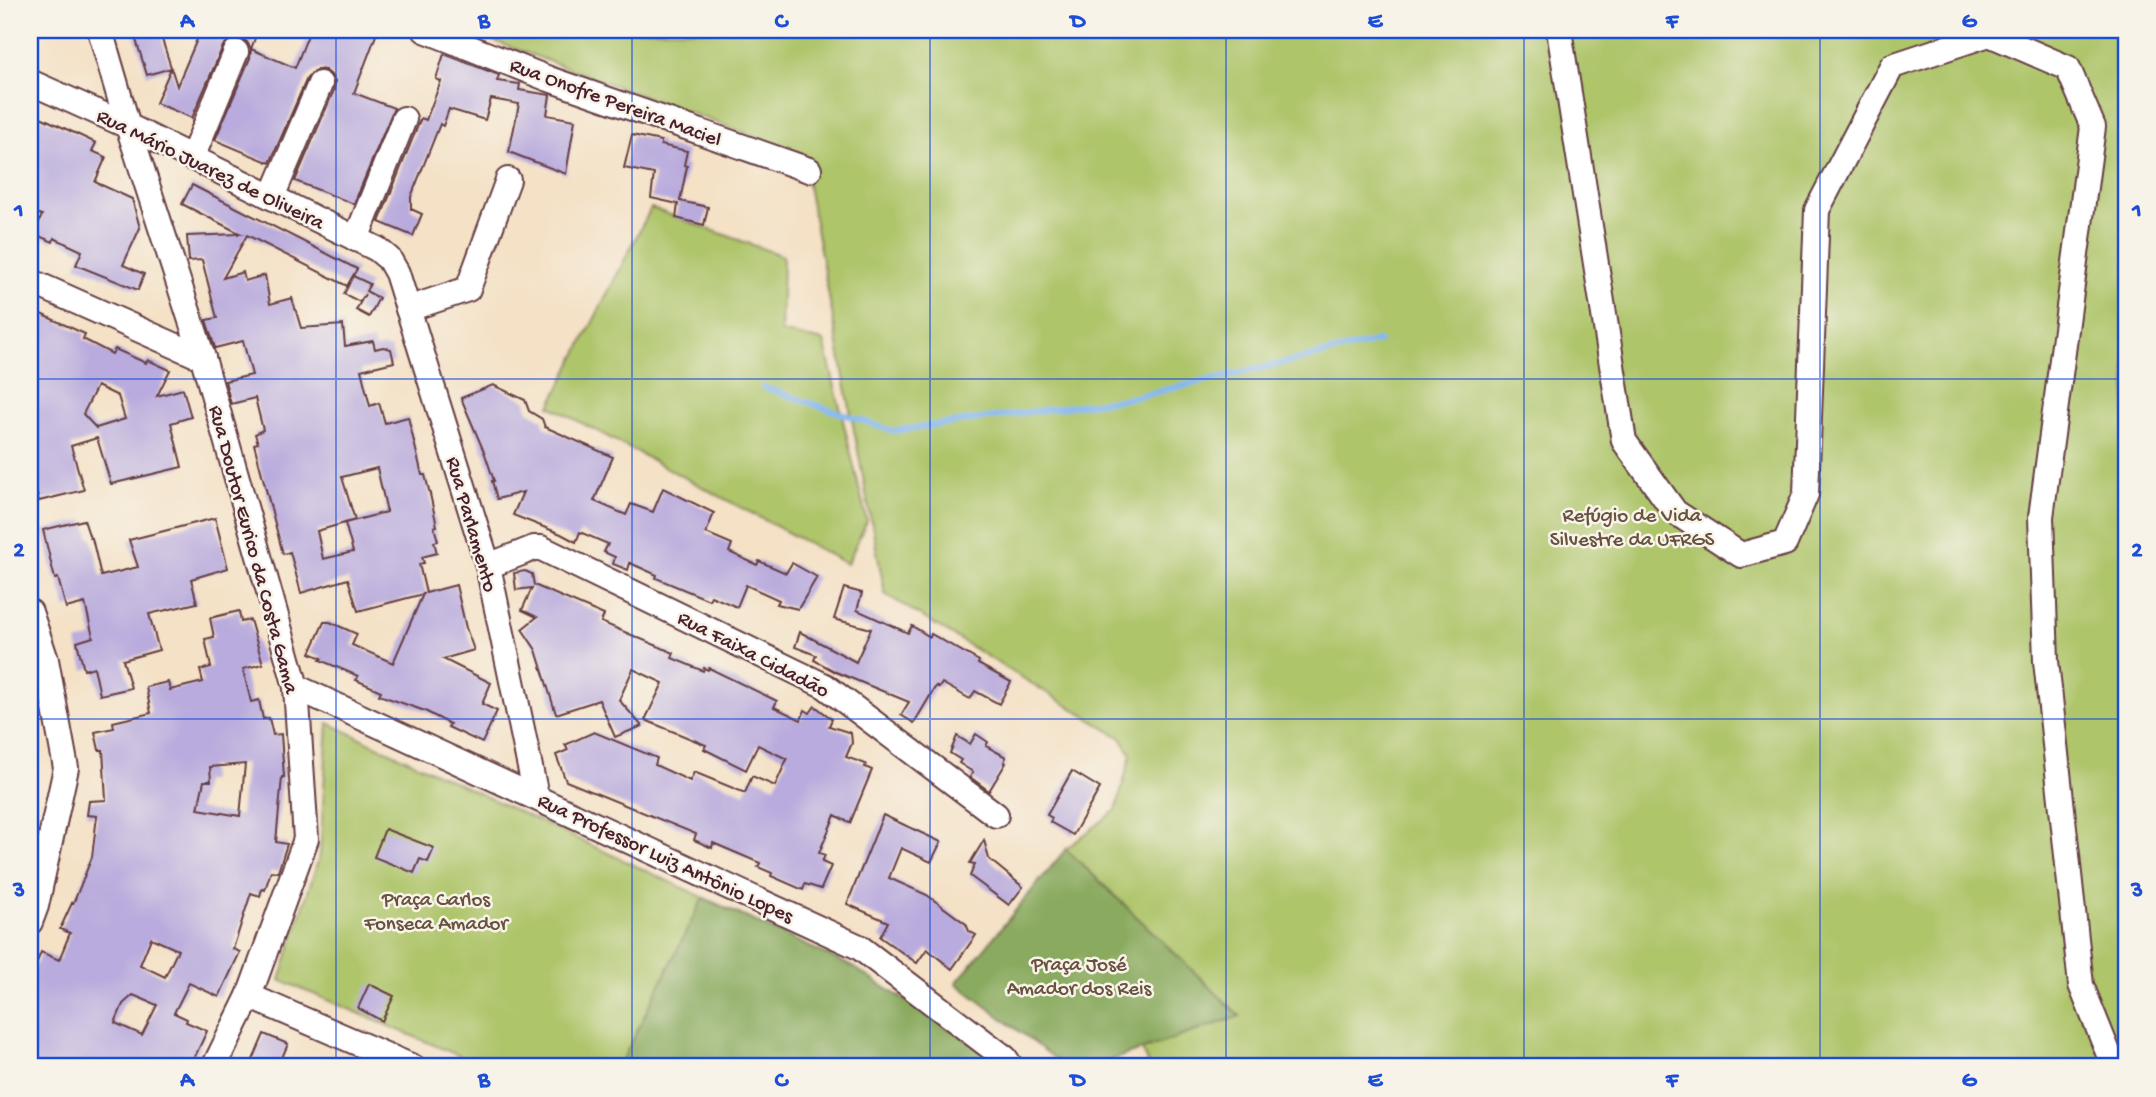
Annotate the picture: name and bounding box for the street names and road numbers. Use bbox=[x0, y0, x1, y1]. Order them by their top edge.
street label: Rua Onofre Pereira Maciel bbox=[506, 54, 724, 154]
street label: Rua Mário Juarez de Oliveira bbox=[91, 105, 329, 238]
street label: Rua Doutor Eurico da Costa Gama bbox=[201, 403, 303, 698]
street label: Rua Parlamento bbox=[438, 454, 501, 596]
street label: Rua Faixa Cidadão bbox=[672, 607, 833, 705]
street label: Rua Professor Luiz Antônio Lopes bbox=[533, 790, 798, 931]

